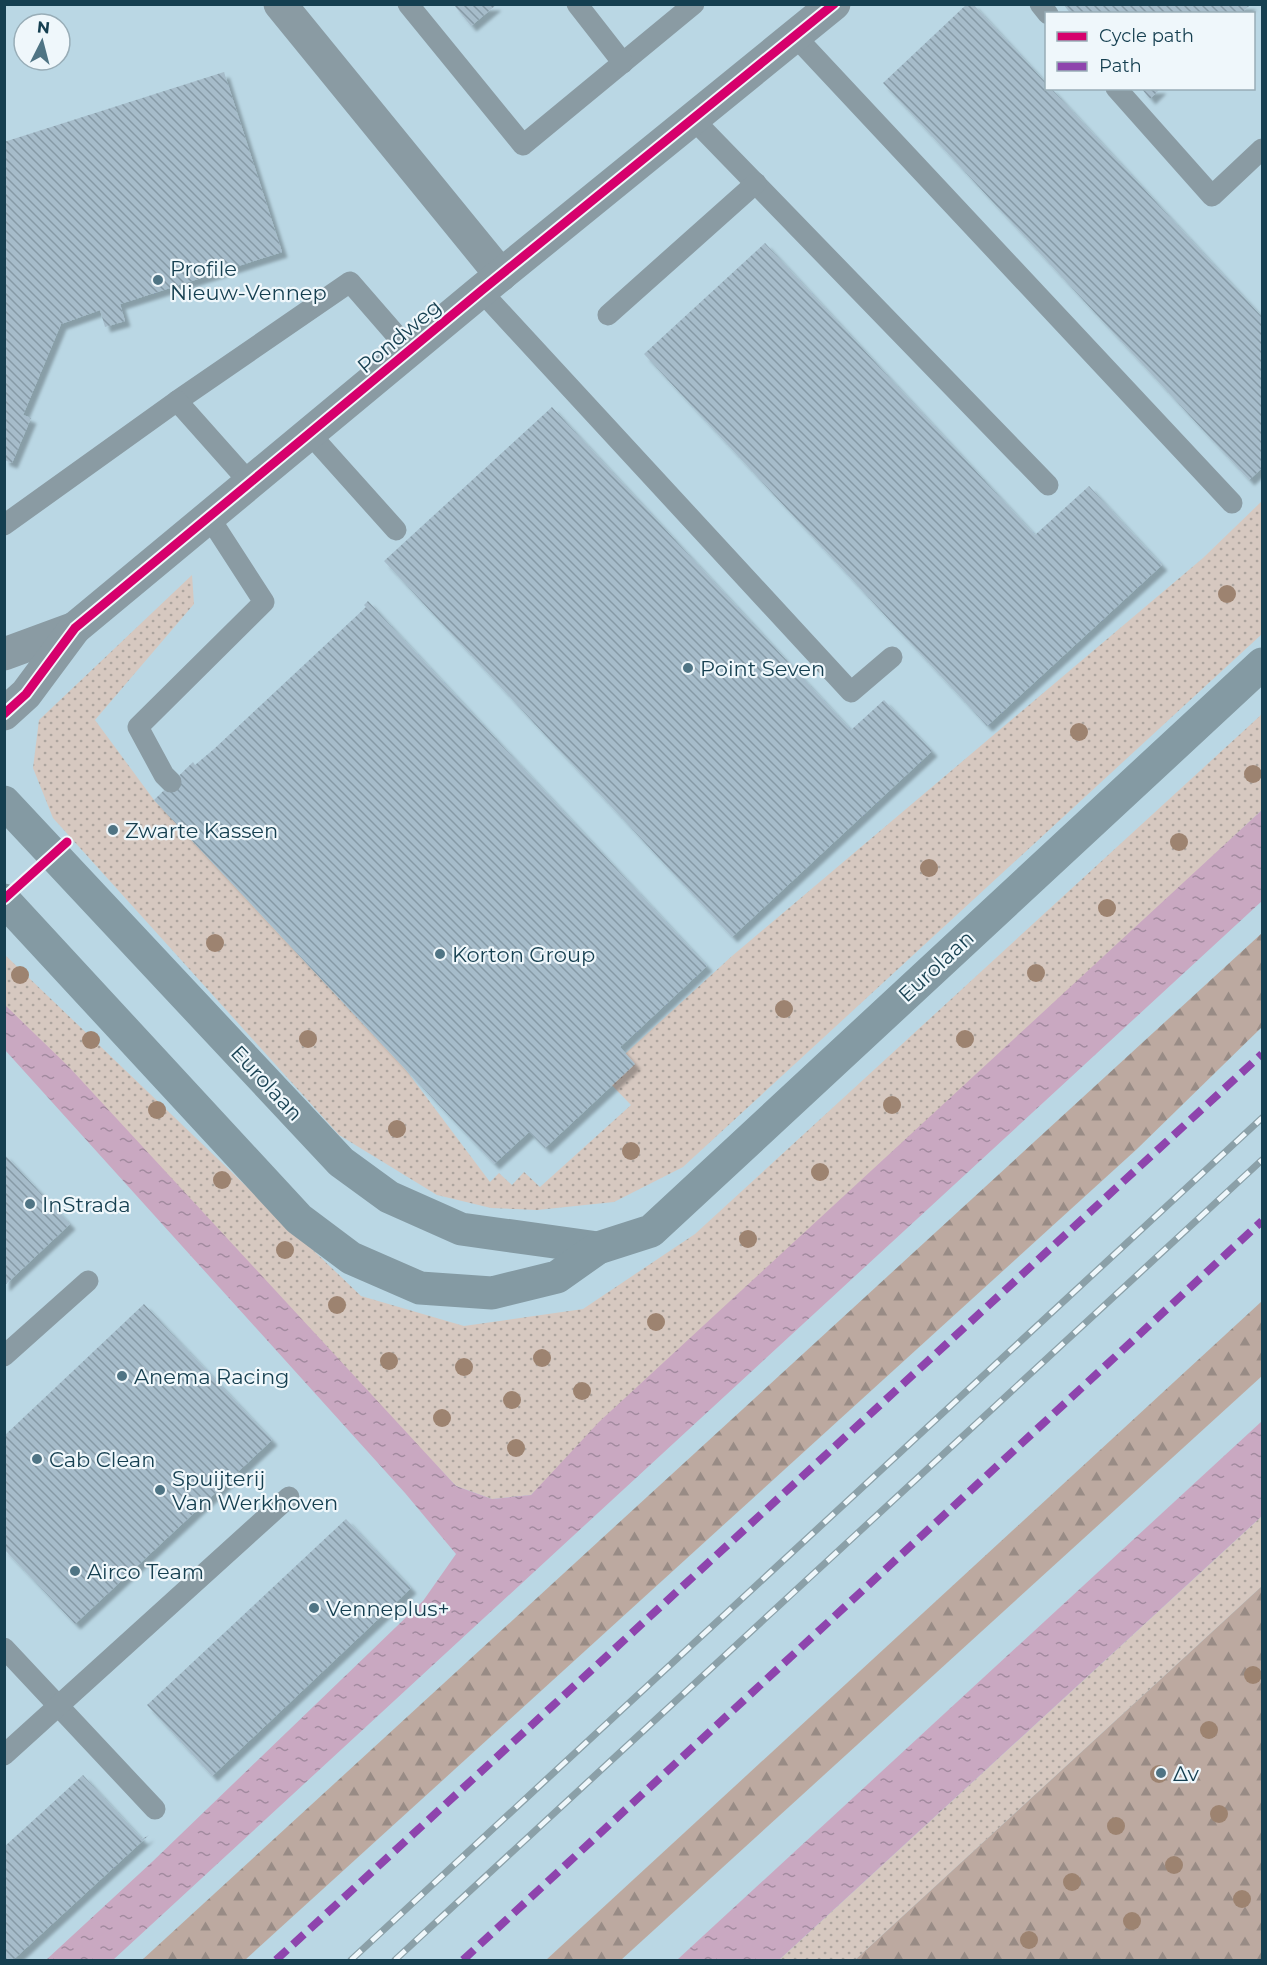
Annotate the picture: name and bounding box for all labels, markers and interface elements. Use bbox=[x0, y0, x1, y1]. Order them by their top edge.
north arrow bbox=[12, 12, 72, 72]
legend bbox=[1045, 12, 1255, 90]
text: N bbox=[36, 17, 51, 38]
text: Cycle path bbox=[1099, 25, 1194, 47]
text: Path bbox=[1099, 55, 1142, 77]
place label: Profile Nieuw-Vennep bbox=[170, 256, 327, 305]
marker: Profile Nieuw-Vennep bbox=[151, 273, 165, 287]
street label: Pondweg bbox=[352, 294, 446, 378]
place label: Point Seven bbox=[700, 656, 825, 681]
marker: Point Seven bbox=[681, 661, 695, 675]
place label: Zwarte Kassen bbox=[125, 818, 278, 843]
marker: Zwarte Kassen bbox=[106, 823, 120, 837]
street label: Eurolaan bbox=[893, 925, 979, 1007]
place label: Korton Group bbox=[452, 942, 595, 967]
marker: Korton Group bbox=[433, 947, 447, 961]
street label: Eurolaan bbox=[226, 1040, 308, 1126]
place label: InStrada bbox=[42, 1192, 131, 1217]
marker: InStrada bbox=[23, 1197, 37, 1211]
place label: Anema Racing bbox=[134, 1364, 289, 1389]
marker: Anema Racing bbox=[115, 1369, 129, 1383]
place label: Cab Clean bbox=[49, 1447, 155, 1472]
marker: Cab Clean bbox=[30, 1452, 44, 1466]
place label: Spuijterij Van Werkhoven bbox=[172, 1466, 338, 1515]
marker: Spuijterij Van Werkhoven bbox=[153, 1483, 167, 1497]
place label: Airco Team bbox=[87, 1559, 204, 1584]
marker: Airco Team bbox=[68, 1564, 82, 1578]
place label: Venneplus+ bbox=[326, 1596, 450, 1621]
marker: Venneplus+ bbox=[307, 1601, 321, 1615]
place label: ∆v bbox=[1173, 1761, 1200, 1786]
marker: ∆v bbox=[1154, 1766, 1168, 1780]

